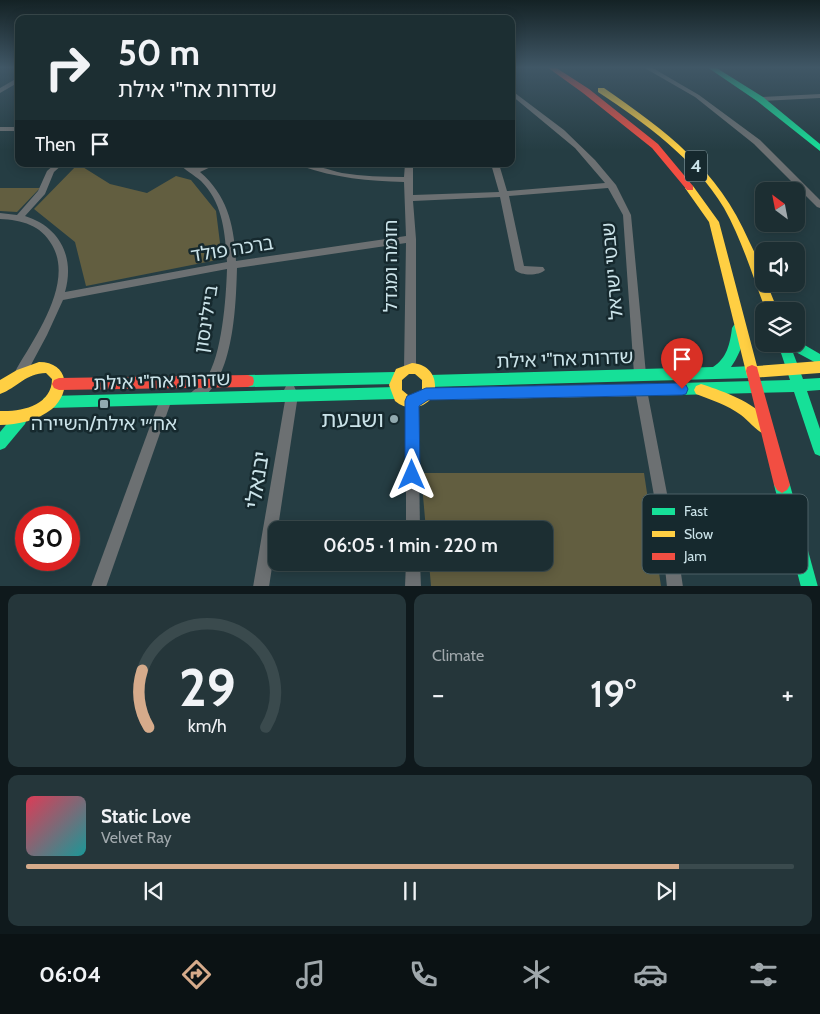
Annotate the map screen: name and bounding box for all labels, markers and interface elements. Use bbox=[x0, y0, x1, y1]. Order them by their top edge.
text: 50 m bbox=[118, 31, 200, 74]
icon: right bbox=[35, 35, 100, 100]
text: שדרות אח"י אילת bbox=[118, 76, 277, 103]
icon: arrive bbox=[86, 130, 114, 158]
text: Then bbox=[35, 133, 76, 156]
road number: 4 bbox=[685, 150, 707, 182]
north arrow bbox=[755, 182, 805, 232]
map controls bbox=[755, 182, 805, 352]
street label: חומה ומגדל bbox=[379, 220, 402, 312]
street label: שבטי ישראל bbox=[596, 222, 628, 320]
street label: ברכה פולד bbox=[189, 231, 275, 267]
button: sound bbox=[755, 242, 805, 292]
street label: ביילינסון bbox=[189, 283, 223, 355]
button: layers bbox=[755, 302, 805, 352]
pin bbox=[661, 338, 703, 389]
street label: שדרות אח"י אילת bbox=[496, 345, 634, 373]
icon: arrive bbox=[668, 345, 696, 373]
street label: שדרות אח"י אילת bbox=[93, 367, 231, 395]
marker: אח״י אילת/השיירה bbox=[98, 398, 110, 410]
place label: ושבעת bbox=[321, 406, 384, 433]
place label: אח״י אילת/השיירה bbox=[31, 412, 177, 435]
marker: ושבעת bbox=[388, 413, 400, 425]
position arrow bbox=[385, 448, 437, 500]
street label: יבנאלי bbox=[239, 449, 275, 511]
legend bbox=[642, 494, 808, 574]
text: Fast bbox=[684, 502, 708, 520]
speed limit sign: 30 bbox=[15, 506, 80, 571]
text: Slow bbox=[684, 525, 713, 543]
text: 06:05 · 1 min · 220 m bbox=[323, 534, 498, 557]
text: Jam bbox=[683, 547, 706, 565]
text: Climate bbox=[432, 646, 484, 665]
text: 29 bbox=[179, 656, 235, 719]
text: 19° bbox=[590, 670, 636, 717]
text: − bbox=[432, 677, 444, 711]
text: + bbox=[782, 677, 794, 711]
text: km/h bbox=[187, 715, 227, 736]
text: Static Love bbox=[101, 805, 191, 828]
text: Velvet Ray bbox=[101, 828, 172, 847]
icon: previous bbox=[140, 877, 168, 905]
icon: pause bbox=[396, 877, 424, 905]
icon: next bbox=[652, 877, 680, 905]
icon: directions bbox=[179, 957, 214, 992]
icon: music bbox=[293, 957, 328, 992]
icon: phone bbox=[406, 957, 441, 992]
icon: climate bbox=[519, 957, 554, 992]
icon: car bbox=[633, 957, 668, 992]
icon: filters bbox=[746, 957, 781, 992]
text: 06:04 bbox=[39, 961, 101, 988]

